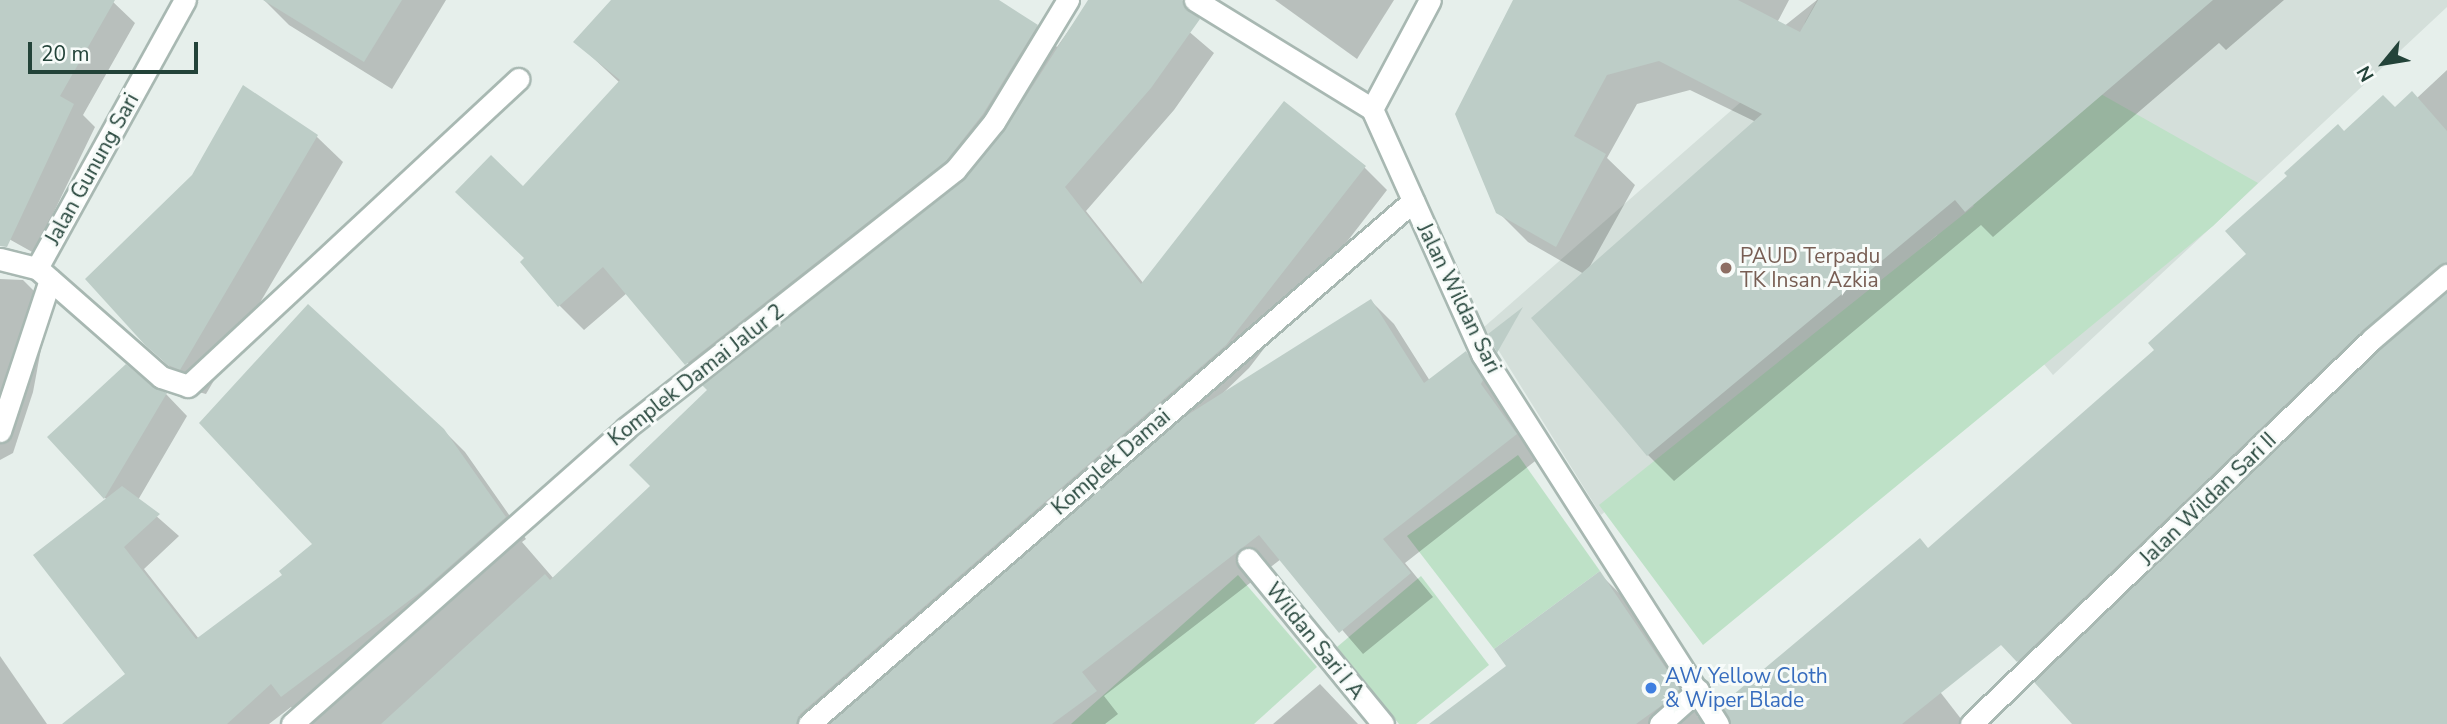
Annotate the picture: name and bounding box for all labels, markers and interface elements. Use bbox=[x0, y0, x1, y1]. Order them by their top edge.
scale bar bbox=[32, 28, 201, 72]
north arrow bbox=[2349, 28, 2419, 98]
text: 20 m bbox=[41, 40, 90, 68]
text: N bbox=[2351, 61, 2381, 86]
street label: Jalan Gunung Sari bbox=[40, 89, 144, 249]
street label: Jalan Wildan Sari bbox=[1412, 219, 1506, 377]
place label: PAUD Terpadu TK Insan Azkia bbox=[1740, 243, 1880, 293]
marker: PAUD Terpadu TK Insan Azkia bbox=[1718, 260, 1734, 276]
street label: Komplek Damai Jalur 2 bbox=[603, 299, 789, 451]
street label: Komplek Damai bbox=[1047, 404, 1175, 520]
street label: Jalan Wildan Sari II bbox=[2135, 427, 2281, 571]
street label: Wildan Sari I A bbox=[1260, 578, 1370, 704]
place label: AW Yellow Cloth & Wiper Blade bbox=[1665, 663, 1828, 713]
marker: AW Yellow Cloth & Wiper Blade bbox=[1643, 680, 1659, 696]

